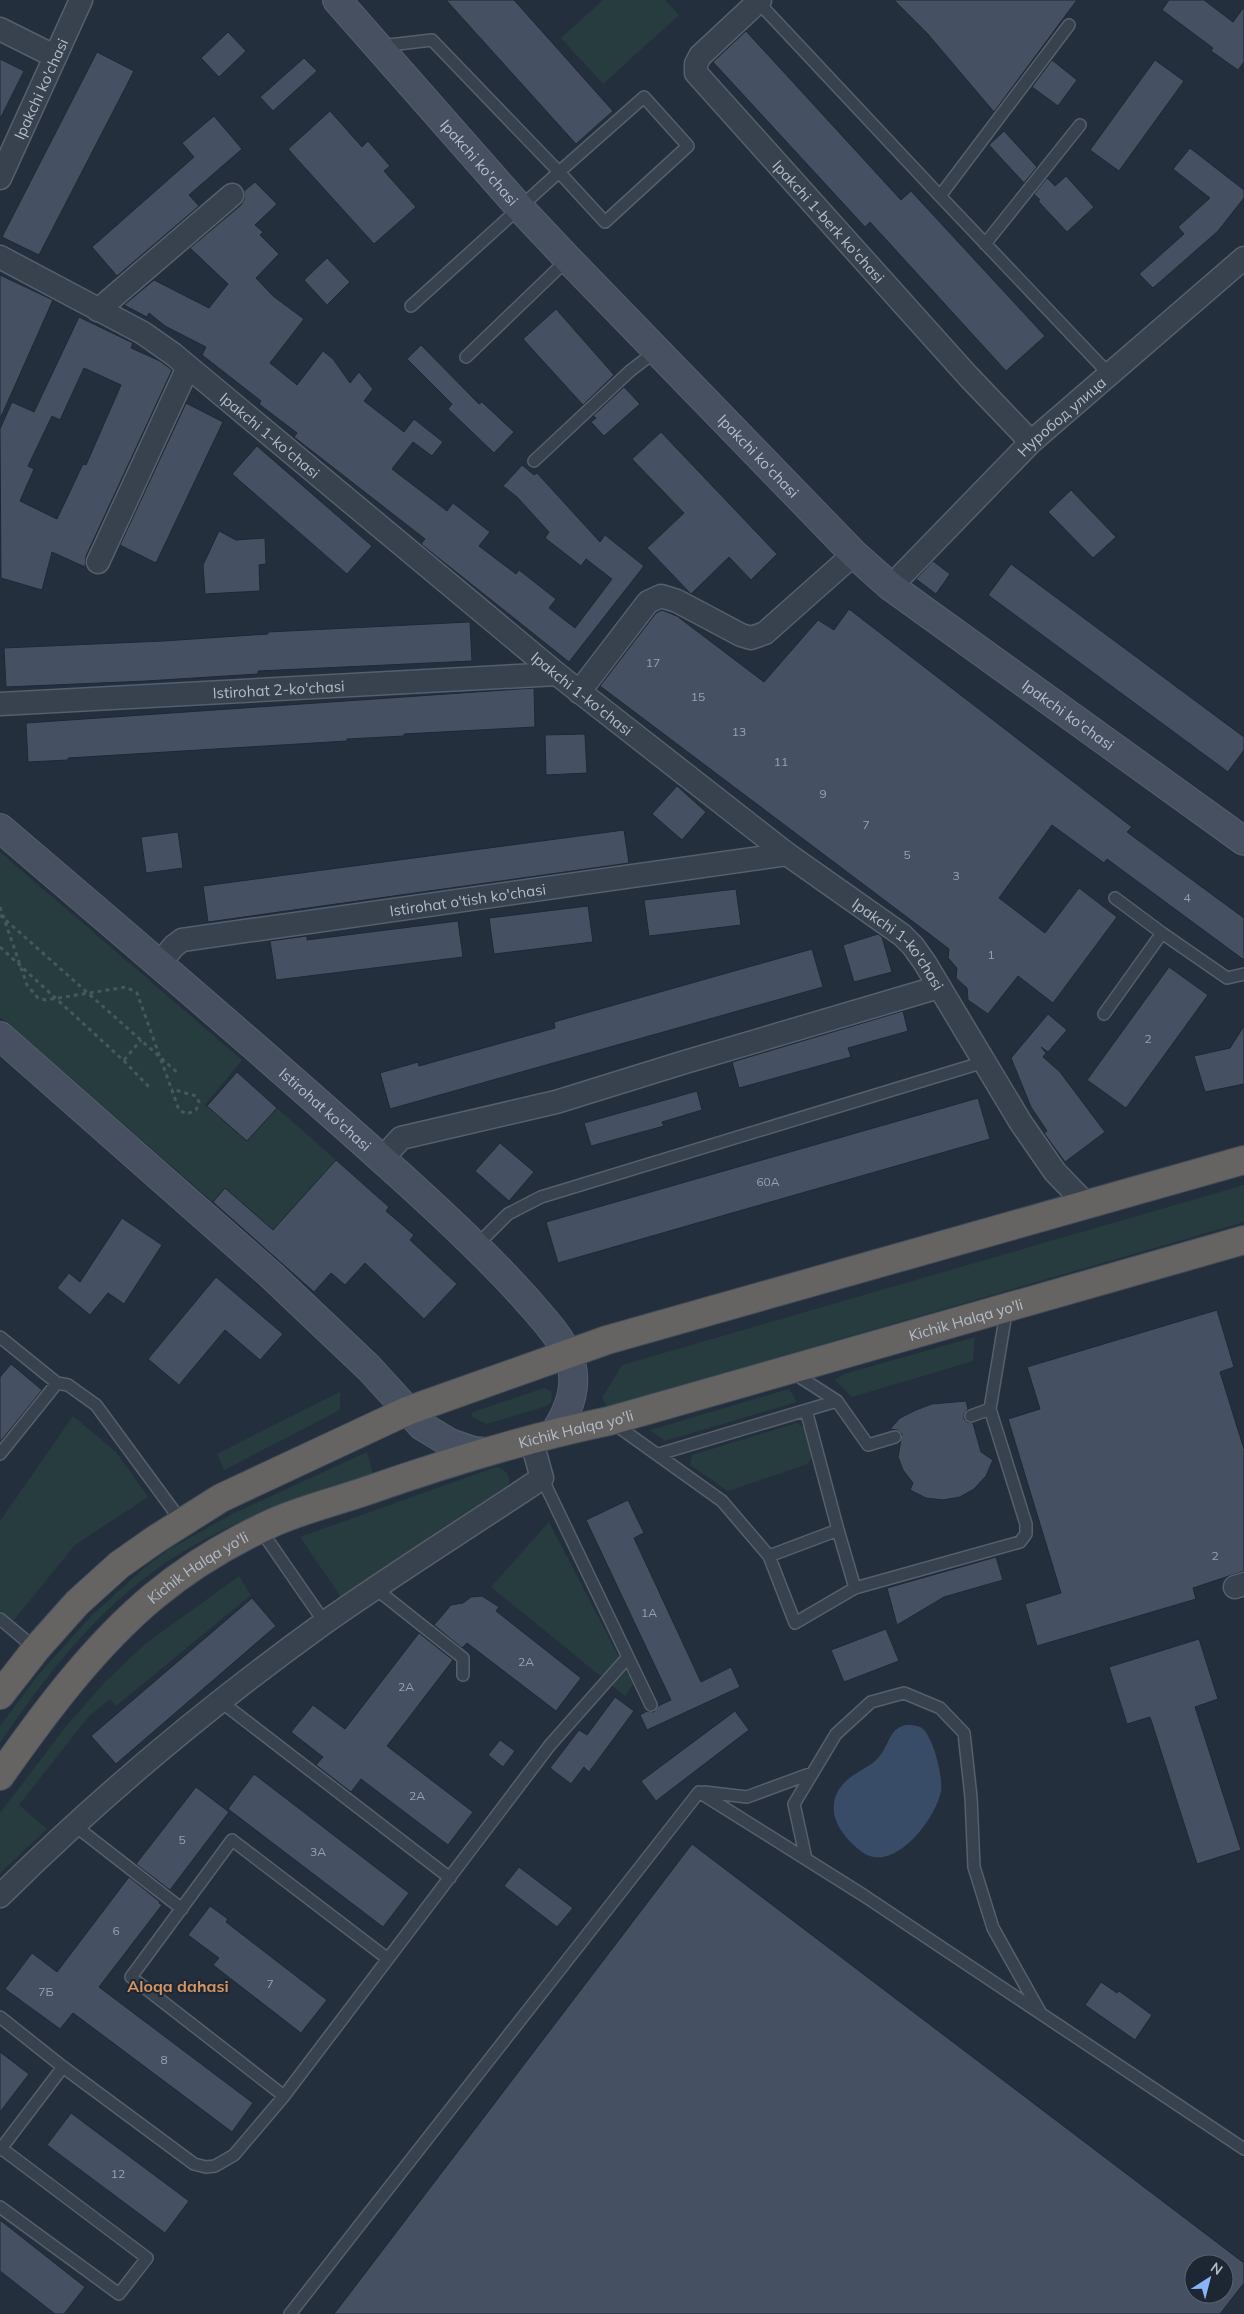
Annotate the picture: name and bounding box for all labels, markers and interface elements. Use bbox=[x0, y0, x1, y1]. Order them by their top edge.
street label: Ipakchi ko'chasi bbox=[9, 35, 72, 142]
street label: Ipakchi ko'chasi bbox=[437, 115, 523, 209]
street label: Ipakchi 1-berk ko'chasi bbox=[769, 156, 889, 286]
street label: Нуробод улица bbox=[1013, 372, 1110, 460]
street label: Ipakchi 1-ko'chasi bbox=[216, 388, 324, 482]
street label: Ipakchi ko'chasi bbox=[714, 410, 803, 501]
street label: Ipakchi 1-ko'chasi bbox=[527, 647, 637, 739]
house number: 17 bbox=[646, 655, 660, 670]
street label: Ipakchi ko'chasi bbox=[1019, 675, 1118, 754]
street label: Istirohat 2-ko'chasi bbox=[212, 676, 345, 702]
house number: 15 bbox=[691, 689, 705, 704]
house number: 13 bbox=[732, 724, 746, 739]
house number: 11 bbox=[774, 754, 788, 769]
house number: 9 bbox=[819, 786, 827, 801]
house number: 7 bbox=[862, 817, 870, 832]
house number: 5 bbox=[903, 847, 911, 862]
house number: 3 bbox=[952, 868, 960, 883]
street label: Istirohat o'tish ko'chasi bbox=[388, 879, 547, 920]
house number: 4 bbox=[1183, 890, 1191, 905]
street label: Ipakchi 1-ko'chasi bbox=[849, 894, 948, 993]
house number: 1 bbox=[987, 947, 995, 962]
house number: 2 bbox=[1144, 1031, 1152, 1046]
street label: Istirohat ko'chasi bbox=[275, 1063, 376, 1155]
house number: 60А bbox=[756, 1174, 780, 1189]
street label: Kichik Halqa yo'li bbox=[907, 1294, 1025, 1345]
street label: Kichik Halqa yo'li bbox=[516, 1405, 635, 1452]
street label: Kichik Halqa yo'li bbox=[143, 1527, 251, 1607]
house number: 2 bbox=[1211, 1548, 1219, 1563]
house number: 1А bbox=[641, 1605, 657, 1620]
house number: 2А bbox=[518, 1654, 534, 1669]
house number: 2А bbox=[398, 1679, 414, 1694]
house number: 2А bbox=[409, 1788, 425, 1803]
house number: 5 bbox=[178, 1832, 186, 1847]
house number: 3А bbox=[310, 1844, 326, 1859]
house number: 6 bbox=[112, 1923, 120, 1938]
district label: Aloqa dahasi bbox=[127, 1976, 229, 1996]
house number: 7 bbox=[266, 1976, 274, 1991]
house number: 7Б bbox=[38, 1984, 54, 1999]
house number: 8 bbox=[160, 2052, 168, 2067]
house number: 12 bbox=[111, 2166, 125, 2181]
north arrow bbox=[1184, 2254, 1234, 2304]
text: N bbox=[1207, 2258, 1226, 2279]

